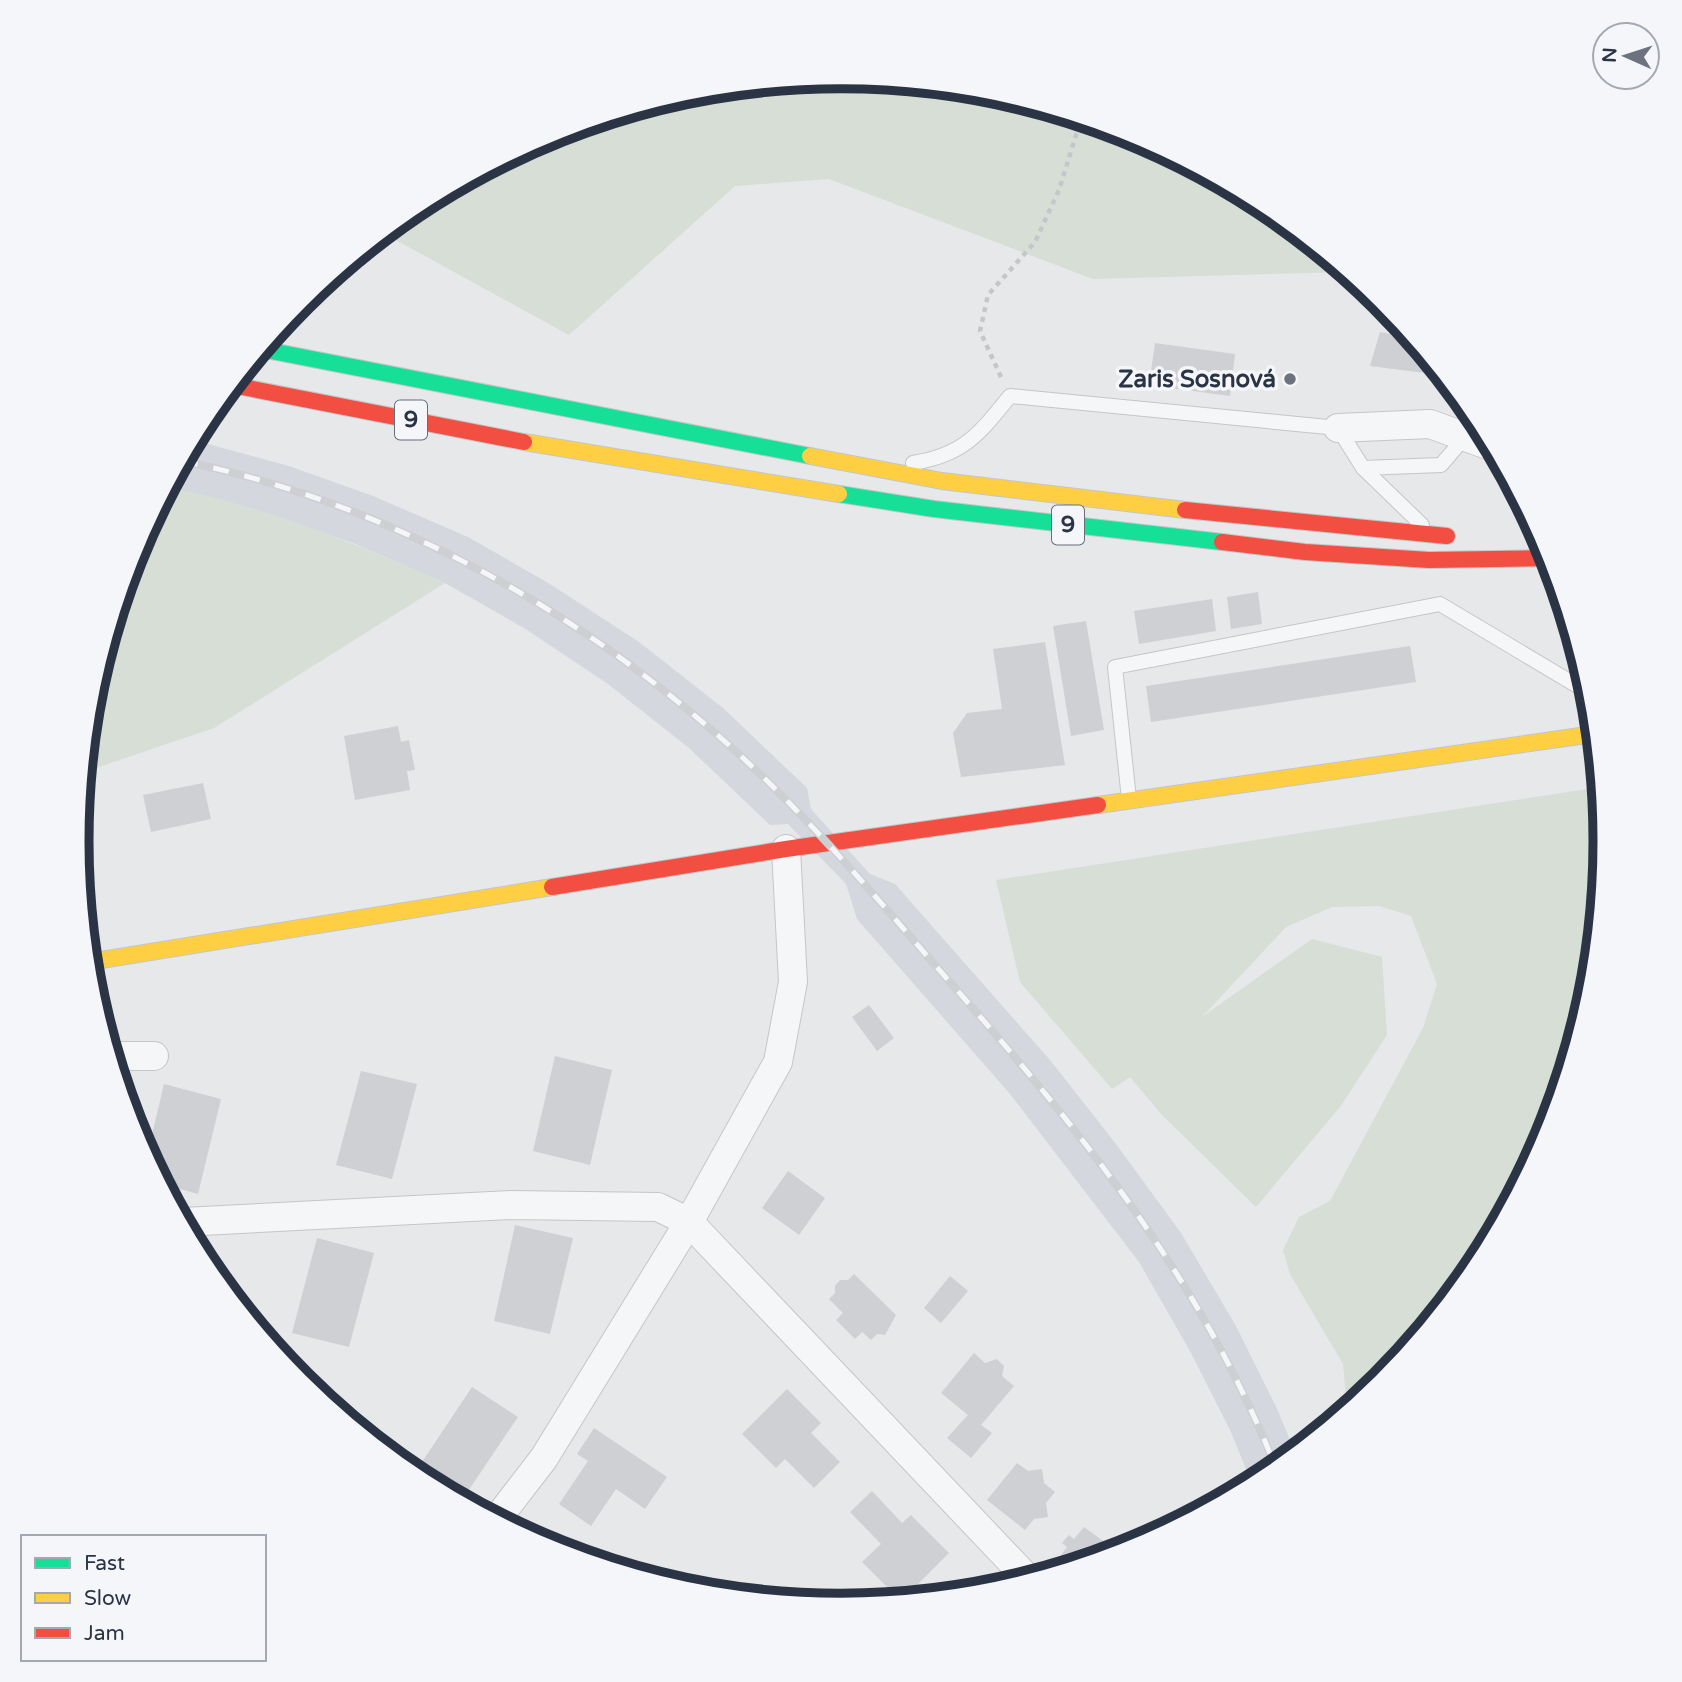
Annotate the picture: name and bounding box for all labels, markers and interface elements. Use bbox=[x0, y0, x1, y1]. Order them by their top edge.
north arrow bbox=[1591, 21, 1661, 91]
text: N bbox=[1599, 47, 1621, 63]
place label: Zaris Sosnová bbox=[1118, 365, 1276, 394]
marker: Zaris Sosnová bbox=[1282, 371, 1298, 387]
road number: 9 bbox=[395, 400, 427, 440]
road number: 9 bbox=[1052, 505, 1084, 544]
legend bbox=[21, 1535, 266, 1661]
text: Fast bbox=[84, 1551, 125, 1576]
text: Slow bbox=[84, 1586, 132, 1611]
text: Jam bbox=[84, 1621, 125, 1646]

